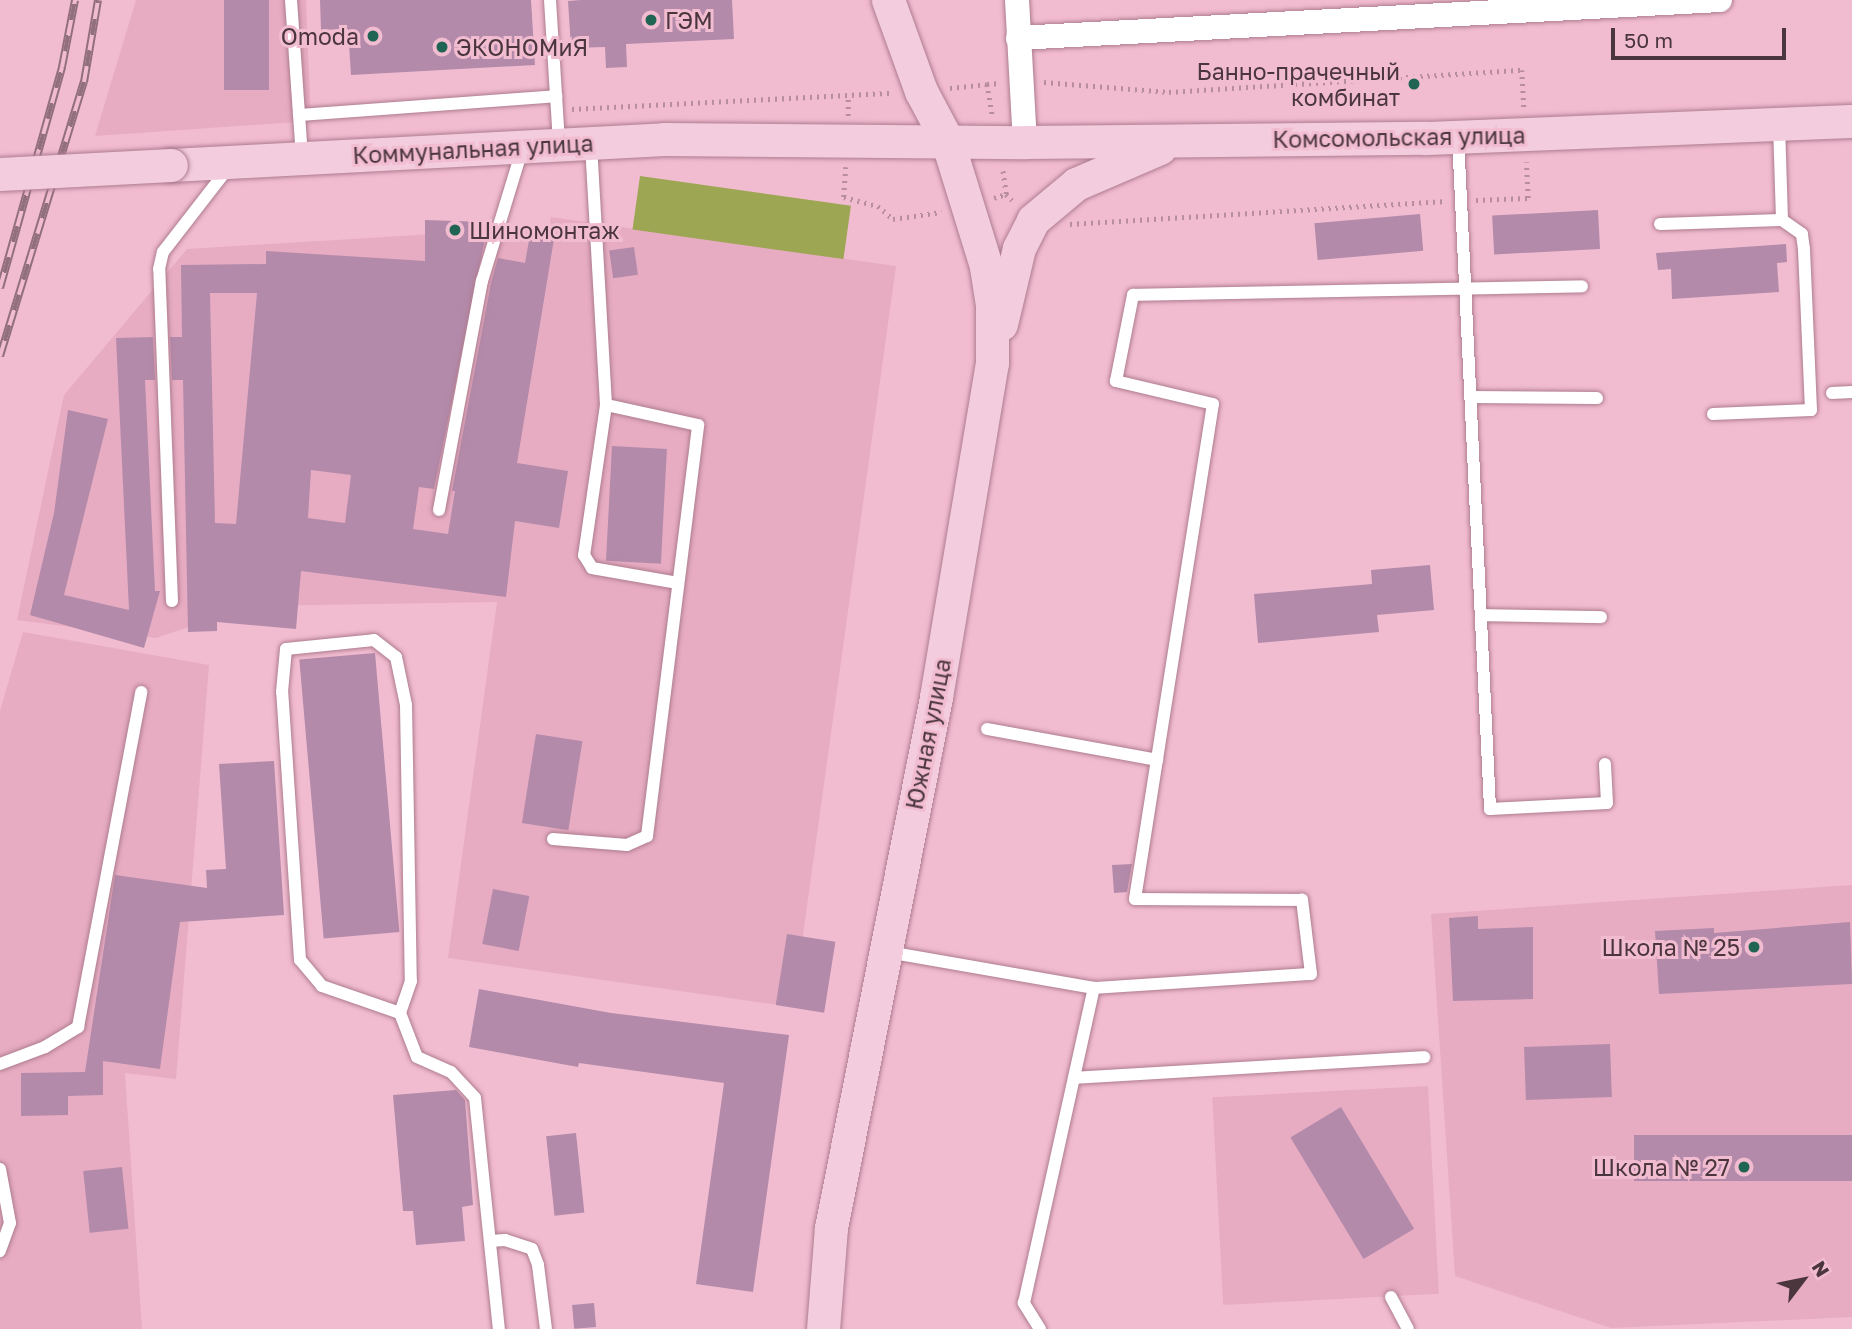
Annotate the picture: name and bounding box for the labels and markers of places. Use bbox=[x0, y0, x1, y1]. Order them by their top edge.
place label: ГЭМ bbox=[665, 6, 713, 34]
marker: ГЭМ bbox=[643, 12, 659, 28]
place label: Omoda bbox=[281, 22, 359, 50]
marker: Omoda bbox=[365, 28, 381, 44]
place label: ЭКОНОМиЯ bbox=[456, 33, 588, 61]
marker: ЭКОНОМиЯ bbox=[434, 39, 450, 55]
place label: Банно-прачечный комбинат bbox=[1196, 57, 1400, 111]
marker: Банно-прачечный комбинат bbox=[1406, 76, 1422, 92]
place label: Шиномонтаж bbox=[469, 216, 620, 244]
marker: Шиномонтаж bbox=[447, 222, 463, 238]
place label: Школа № 25 bbox=[1602, 933, 1740, 961]
marker: Школа № 25 bbox=[1746, 939, 1762, 955]
place label: Школа № 27 bbox=[1593, 1153, 1730, 1181]
marker: Школа № 27 bbox=[1736, 1159, 1752, 1175]

